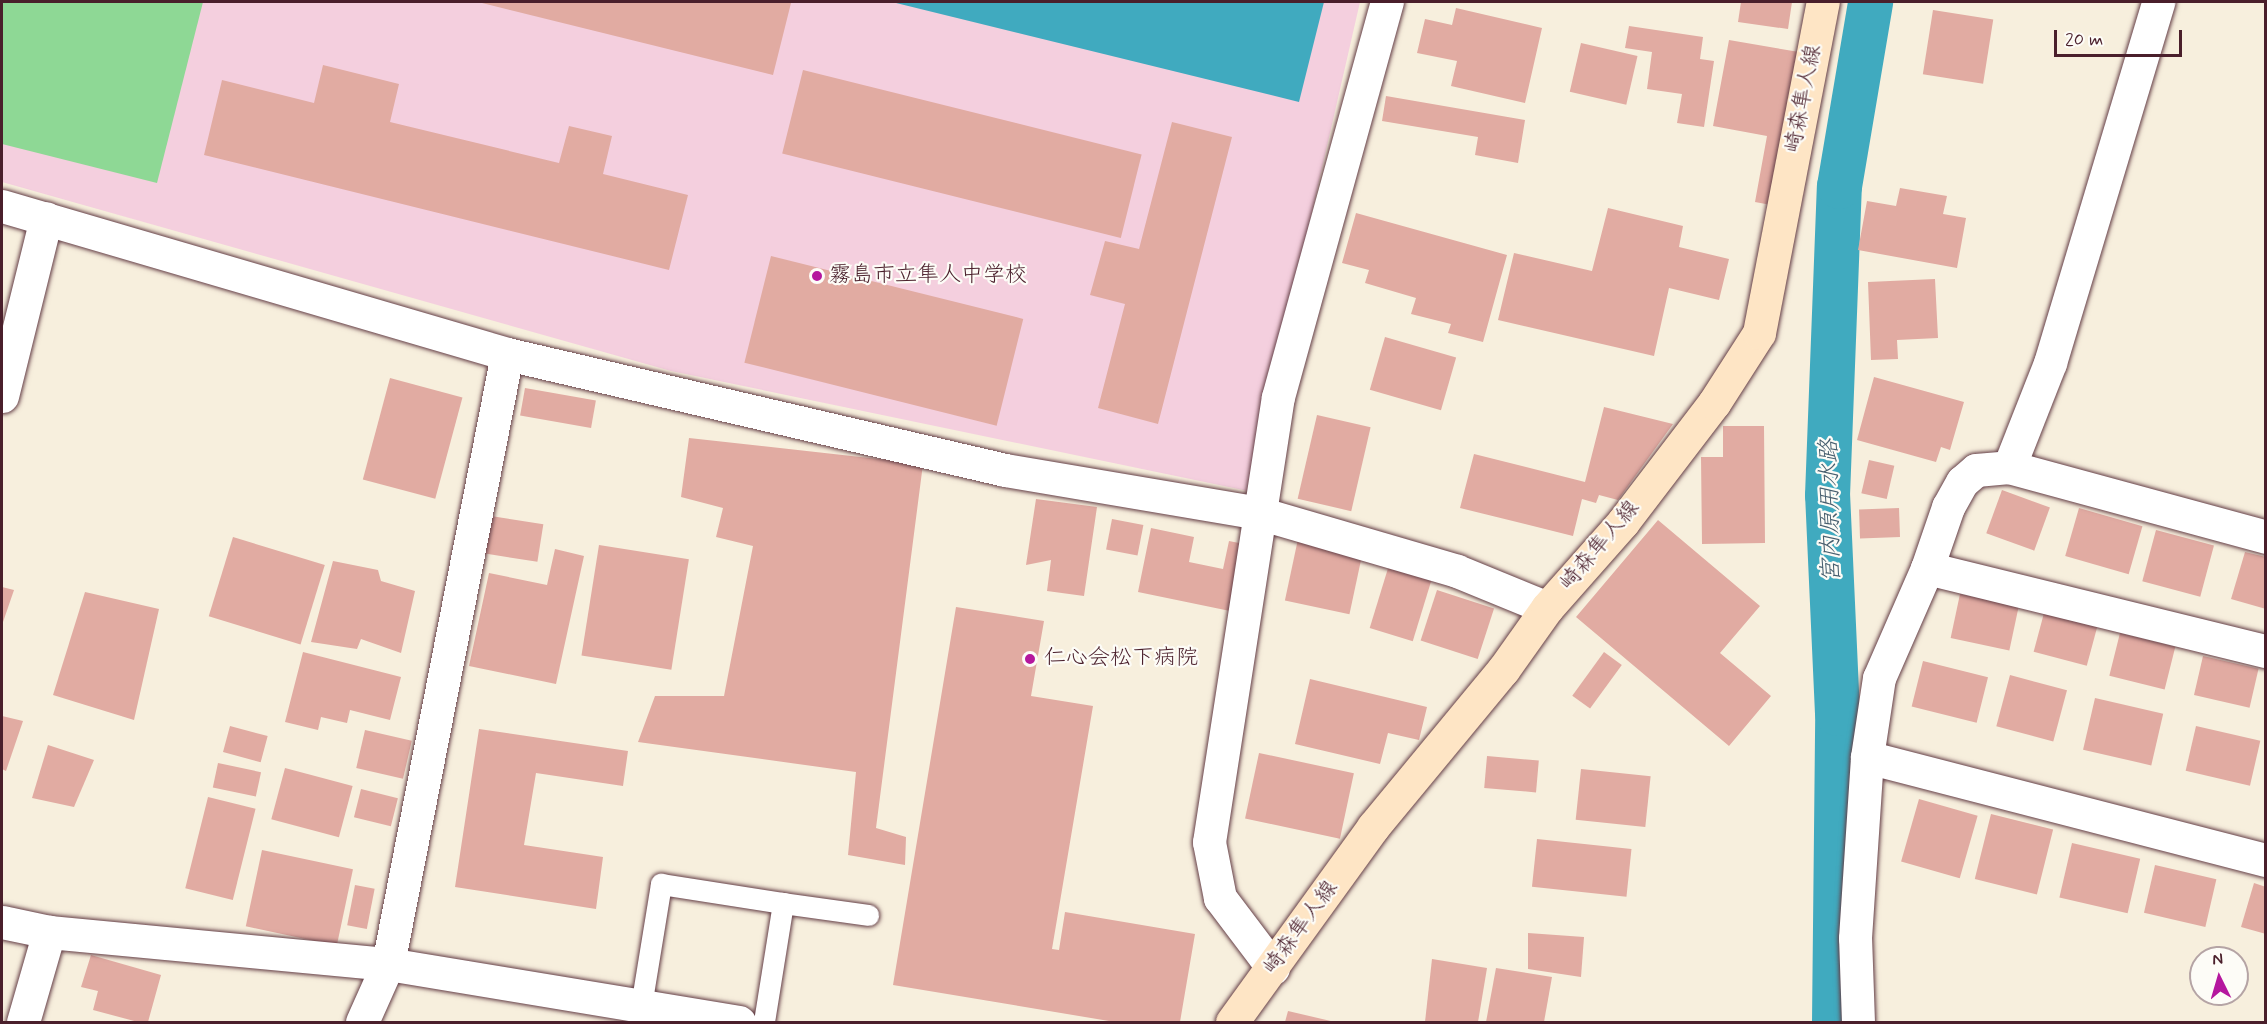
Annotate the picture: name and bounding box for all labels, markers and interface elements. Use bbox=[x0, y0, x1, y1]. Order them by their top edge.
scale bar bbox=[2057, 18, 2184, 56]
text: 20 m bbox=[2065, 28, 2103, 52]
street label: 崎森隼人線 bbox=[1781, 42, 1827, 156]
place label: 霧島市立隼人中学校 bbox=[829, 263, 1027, 289]
marker: 霧島市立隼人中学校 bbox=[810, 269, 824, 283]
water label: 宮内原用水路 bbox=[1815, 439, 1847, 583]
street label: 崎森隼人線 bbox=[1555, 495, 1645, 597]
place label: 仁心会松下病院 bbox=[1044, 646, 1198, 672]
marker: 仁心会松下病院 bbox=[1021, 650, 1039, 668]
street label: 崎森隼人線 bbox=[1258, 876, 1344, 980]
north arrow bbox=[2189, 946, 2249, 1006]
text: N bbox=[2211, 949, 2224, 970]

